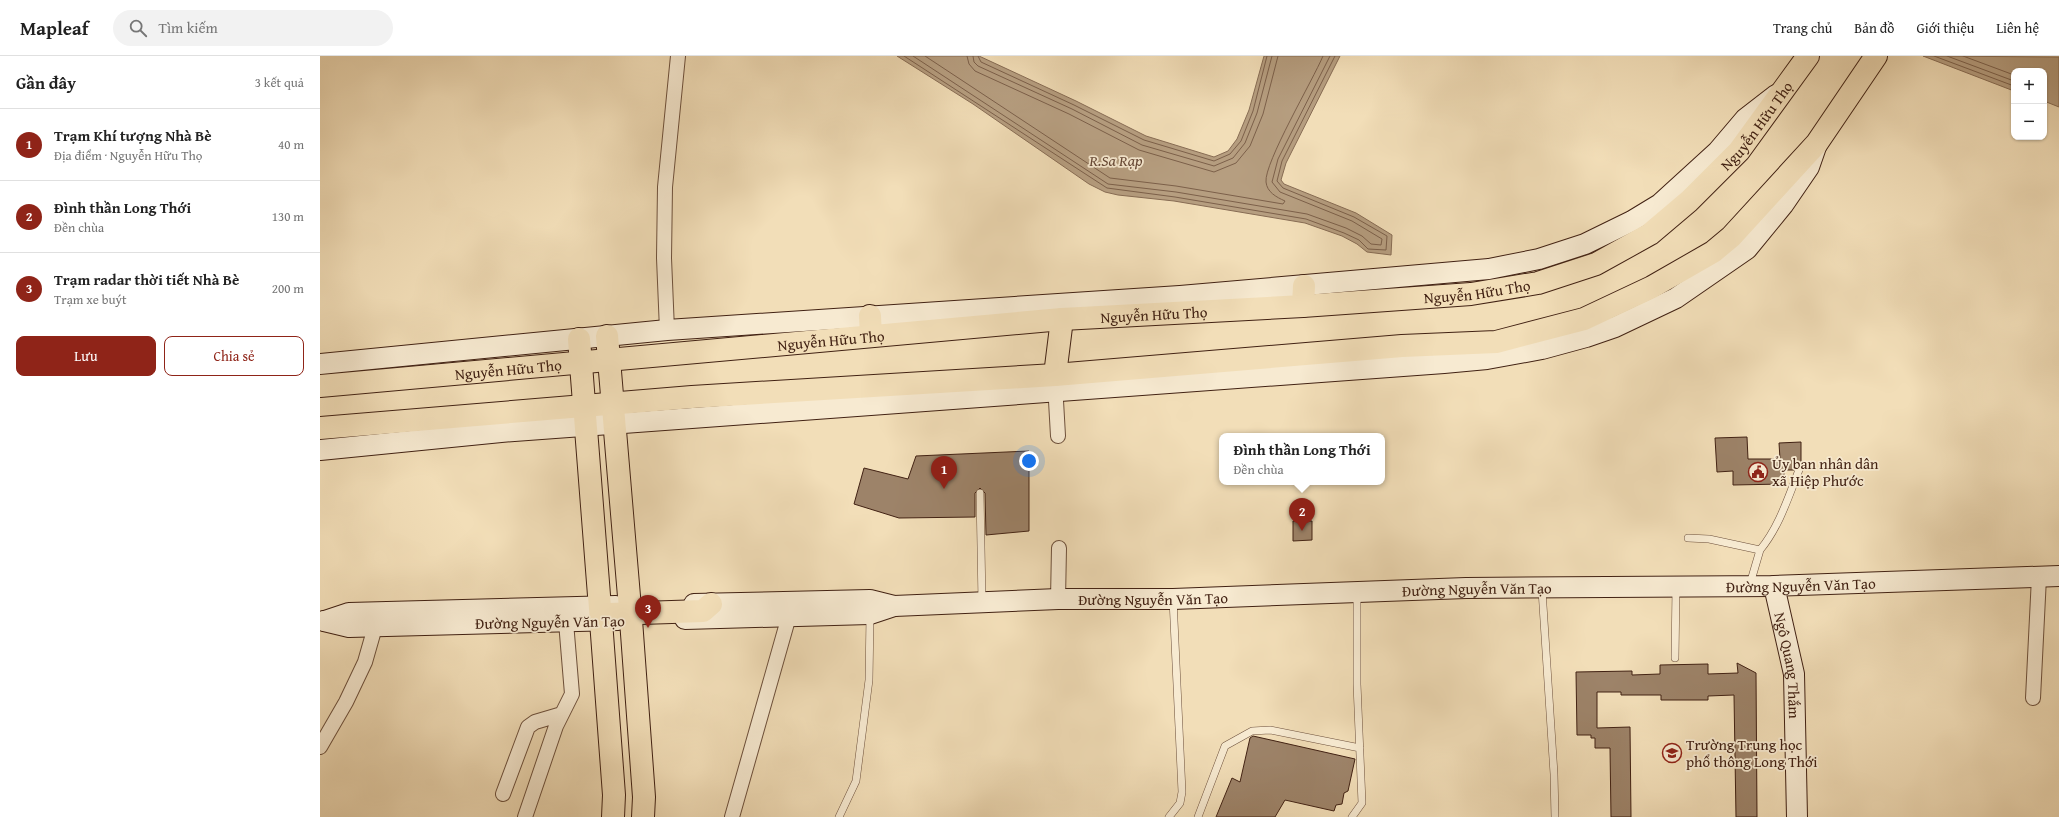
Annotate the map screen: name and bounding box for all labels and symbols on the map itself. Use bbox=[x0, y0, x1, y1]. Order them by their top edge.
street label: Nguyễn Hữu Thọ bbox=[1715, 76, 1797, 175]
water label: R.Sa Rạp bbox=[1088, 148, 1143, 172]
street label: Nguyễn Hữu Thọ bbox=[1423, 274, 1532, 308]
street label: Nguyễn Hữu Thọ bbox=[1100, 301, 1208, 327]
street label: Nguyễn Hữu Thọ bbox=[777, 325, 886, 355]
street label: Nguyễn Hữu Thọ bbox=[454, 354, 563, 384]
your location bbox=[1019, 451, 1039, 471]
place label: Ủy ban nhân dân xã Hiệp Phước bbox=[1772, 453, 1879, 491]
pin: 1 bbox=[931, 456, 957, 489]
public building icon: Ủy ban nhân dân xã Hiệp Phước bbox=[1747, 461, 1769, 483]
pin: 2 bbox=[1289, 498, 1315, 531]
street label: Đường Nguyễn Văn Tạo bbox=[1726, 572, 1876, 597]
street label: Đường Nguyễn Văn Tạo bbox=[1402, 577, 1552, 601]
street label: Đường Nguyễn Văn Tạo bbox=[1078, 586, 1229, 610]
pin: 3 bbox=[635, 595, 661, 628]
street label: Đường Nguyễn Văn Tạo bbox=[475, 610, 625, 634]
street label: Ngô Quang Thắm bbox=[1770, 610, 1805, 720]
place label: Trường Trung học phổ thông Long Thới bbox=[1686, 734, 1818, 772]
school or university icon: Trường Trung học phổ thông Long Thới bbox=[1661, 742, 1683, 764]

